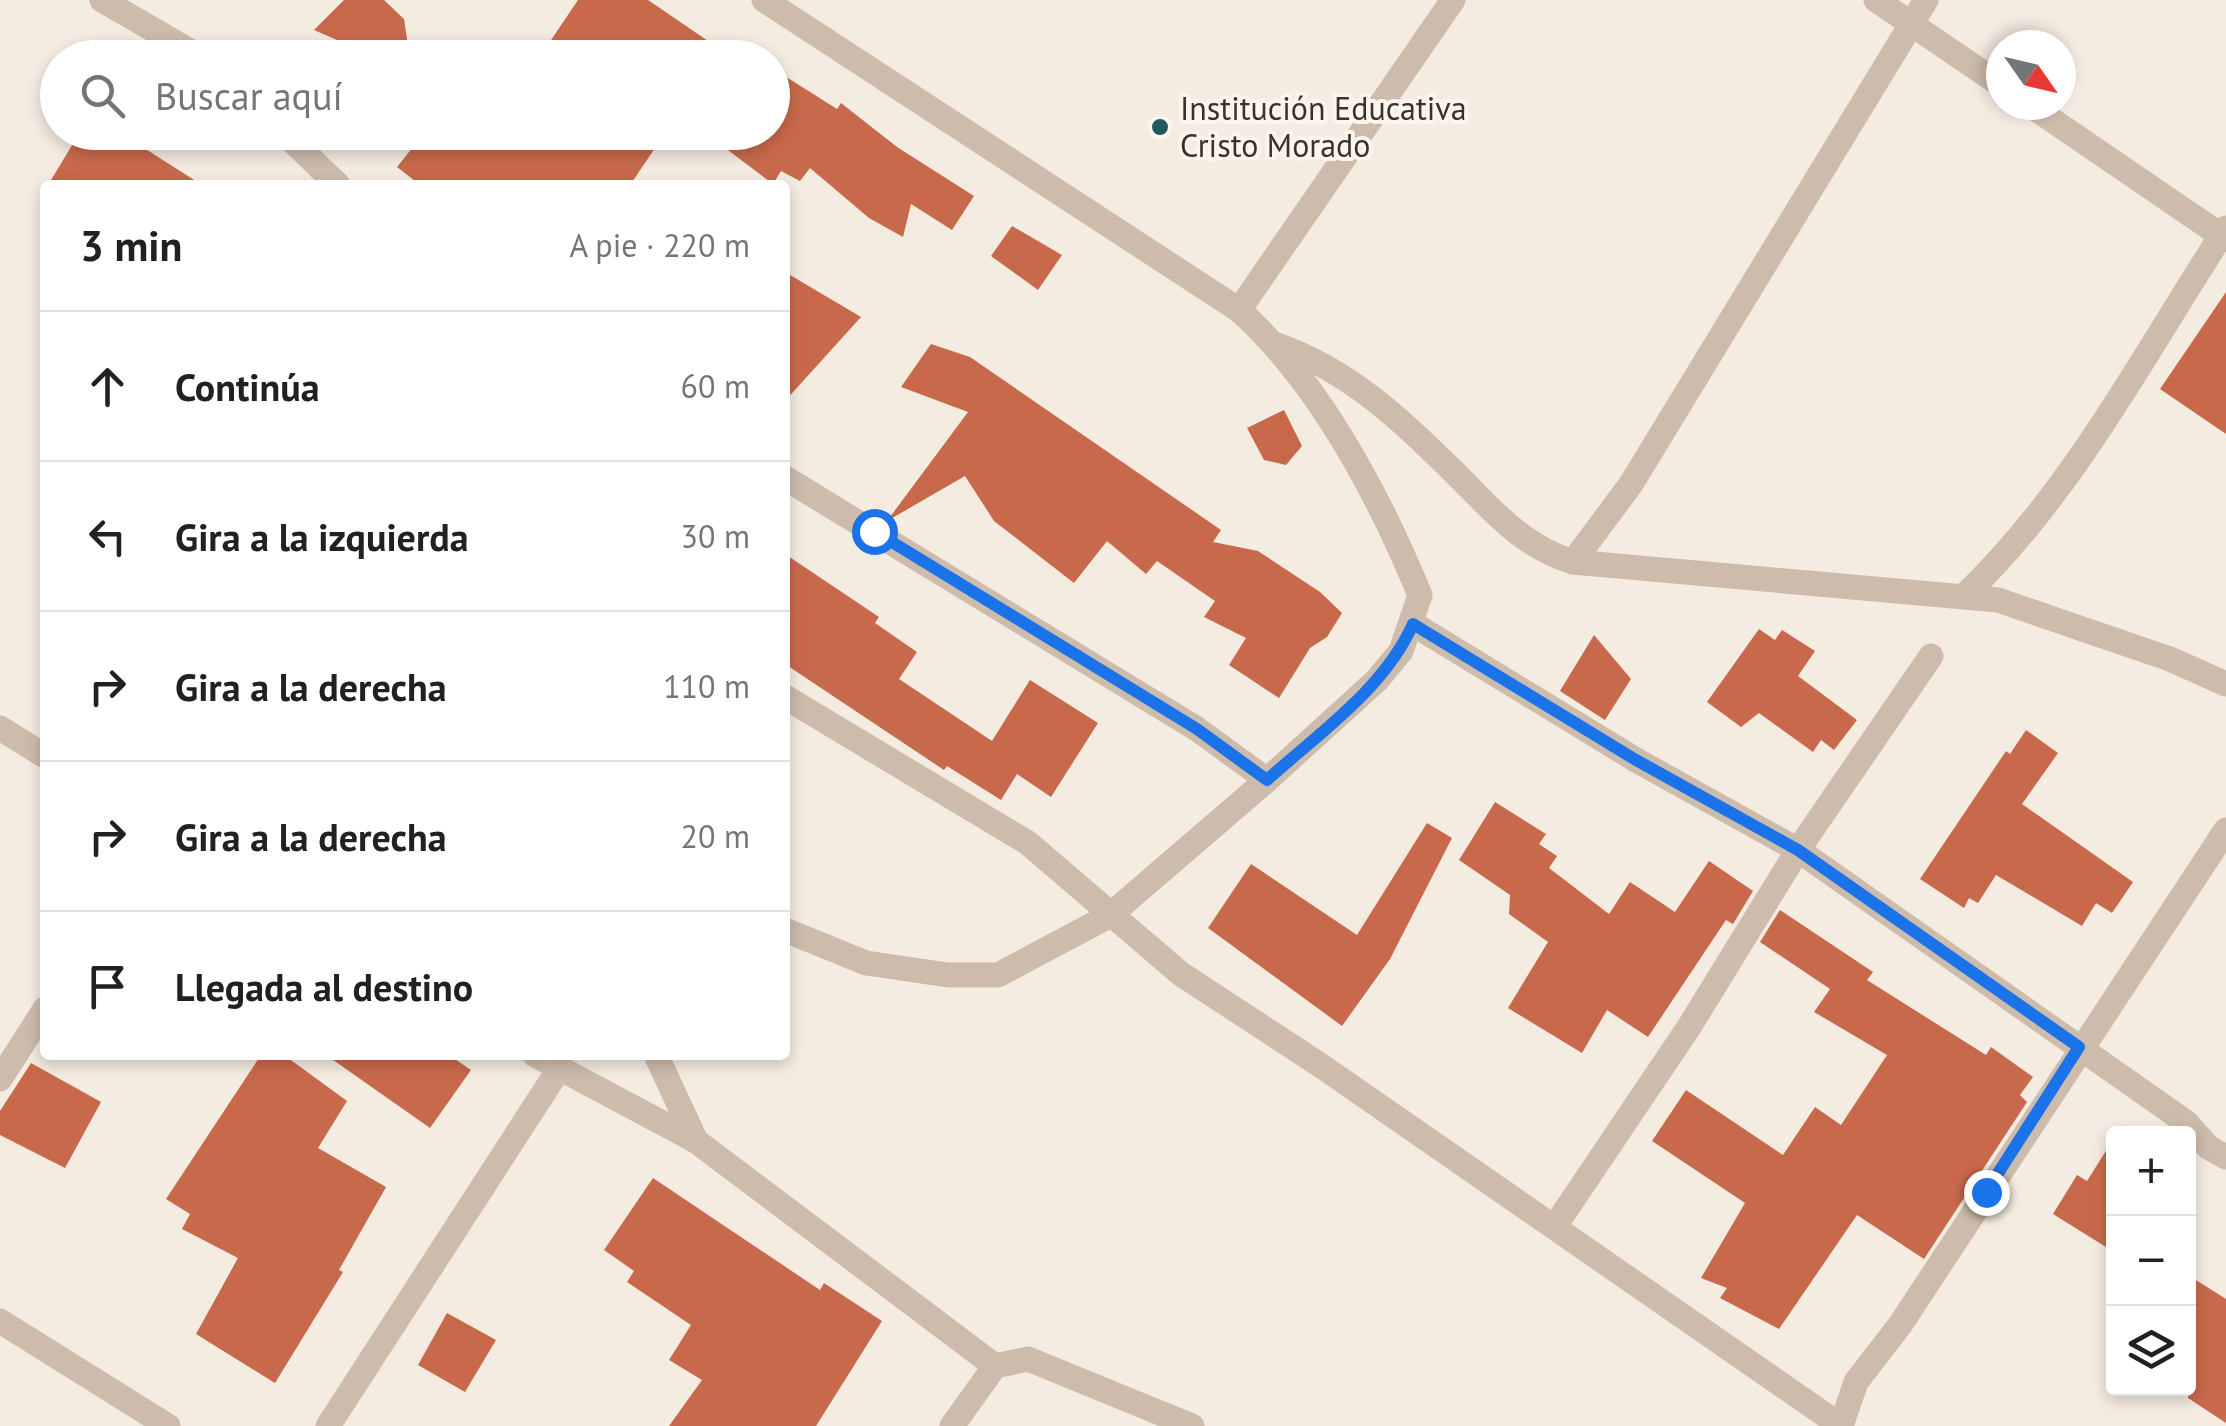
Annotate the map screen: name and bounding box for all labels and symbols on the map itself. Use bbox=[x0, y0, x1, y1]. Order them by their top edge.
north arrow bbox=[1986, 30, 2076, 120]
place label: Institución Educativa Cristo Morado bbox=[1180, 87, 1467, 166]
marker: Institución Educativa Cristo Morado bbox=[1149, 116, 1171, 138]
route start bbox=[852, 509, 898, 555]
route end bbox=[1964, 1170, 2010, 1216]

